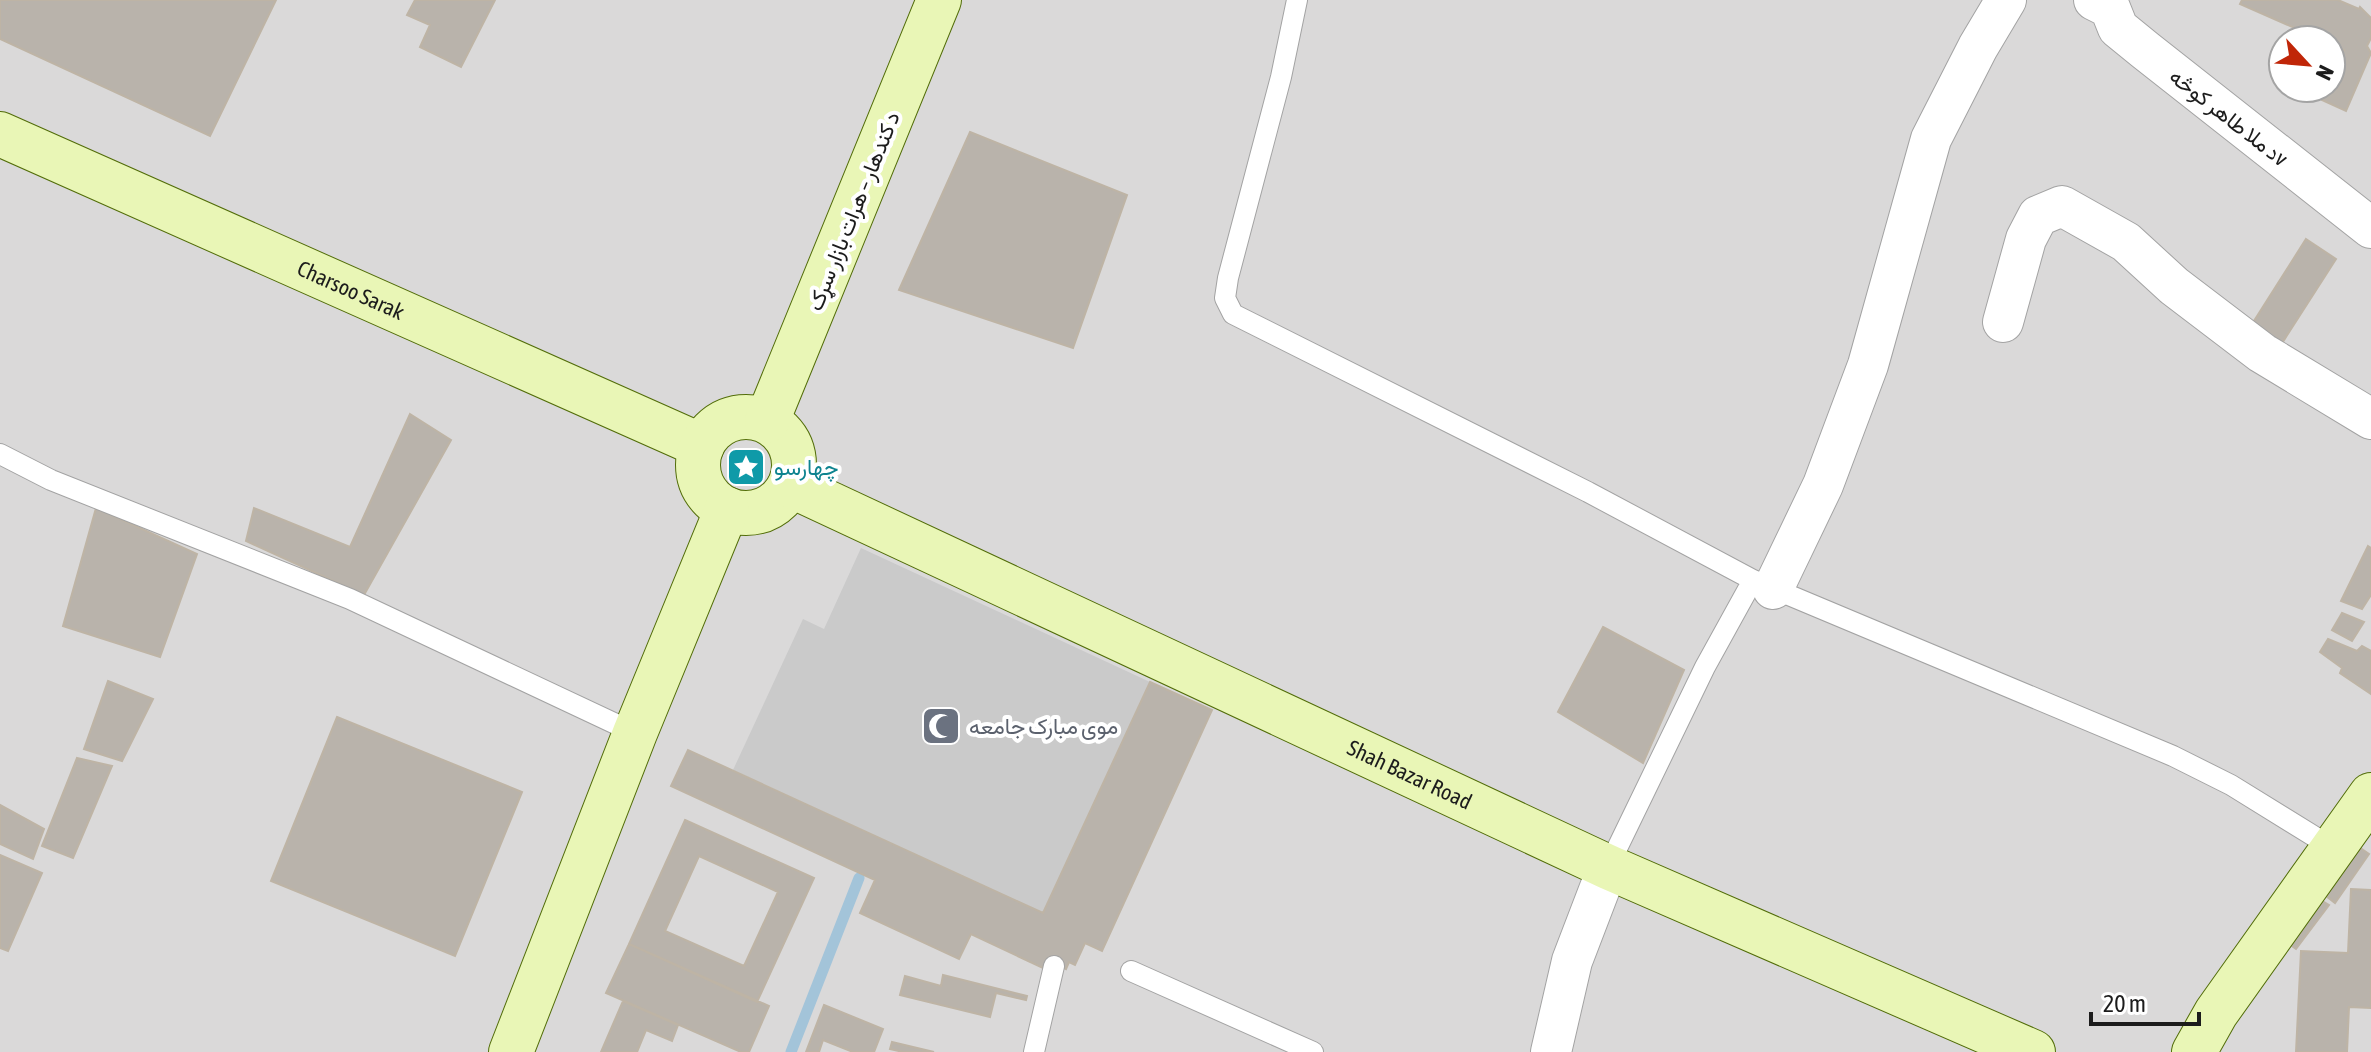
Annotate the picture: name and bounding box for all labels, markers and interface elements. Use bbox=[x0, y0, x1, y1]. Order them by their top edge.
north arrow bbox=[2267, 24, 2347, 104]
text: N bbox=[2310, 61, 2340, 84]
street label: د ملا طاهر کوڅهv bbox=[2164, 63, 2293, 172]
street label: د کندهار – هرات بازار سړک bbox=[801, 108, 907, 315]
street label: Charsoo Sarak bbox=[293, 255, 409, 325]
place icon: چهارسو bbox=[725, 446, 767, 488]
place label: چهارسو bbox=[774, 454, 838, 482]
mosque icon: موی مبارک جامعه bbox=[920, 705, 962, 747]
place label: موی مبارک جامعه bbox=[969, 713, 1118, 740]
street label: Shah Bazar Road bbox=[1343, 734, 1476, 815]
scale bar bbox=[2091, 976, 2199, 1026]
text: 20 m bbox=[2103, 990, 2146, 1017]

